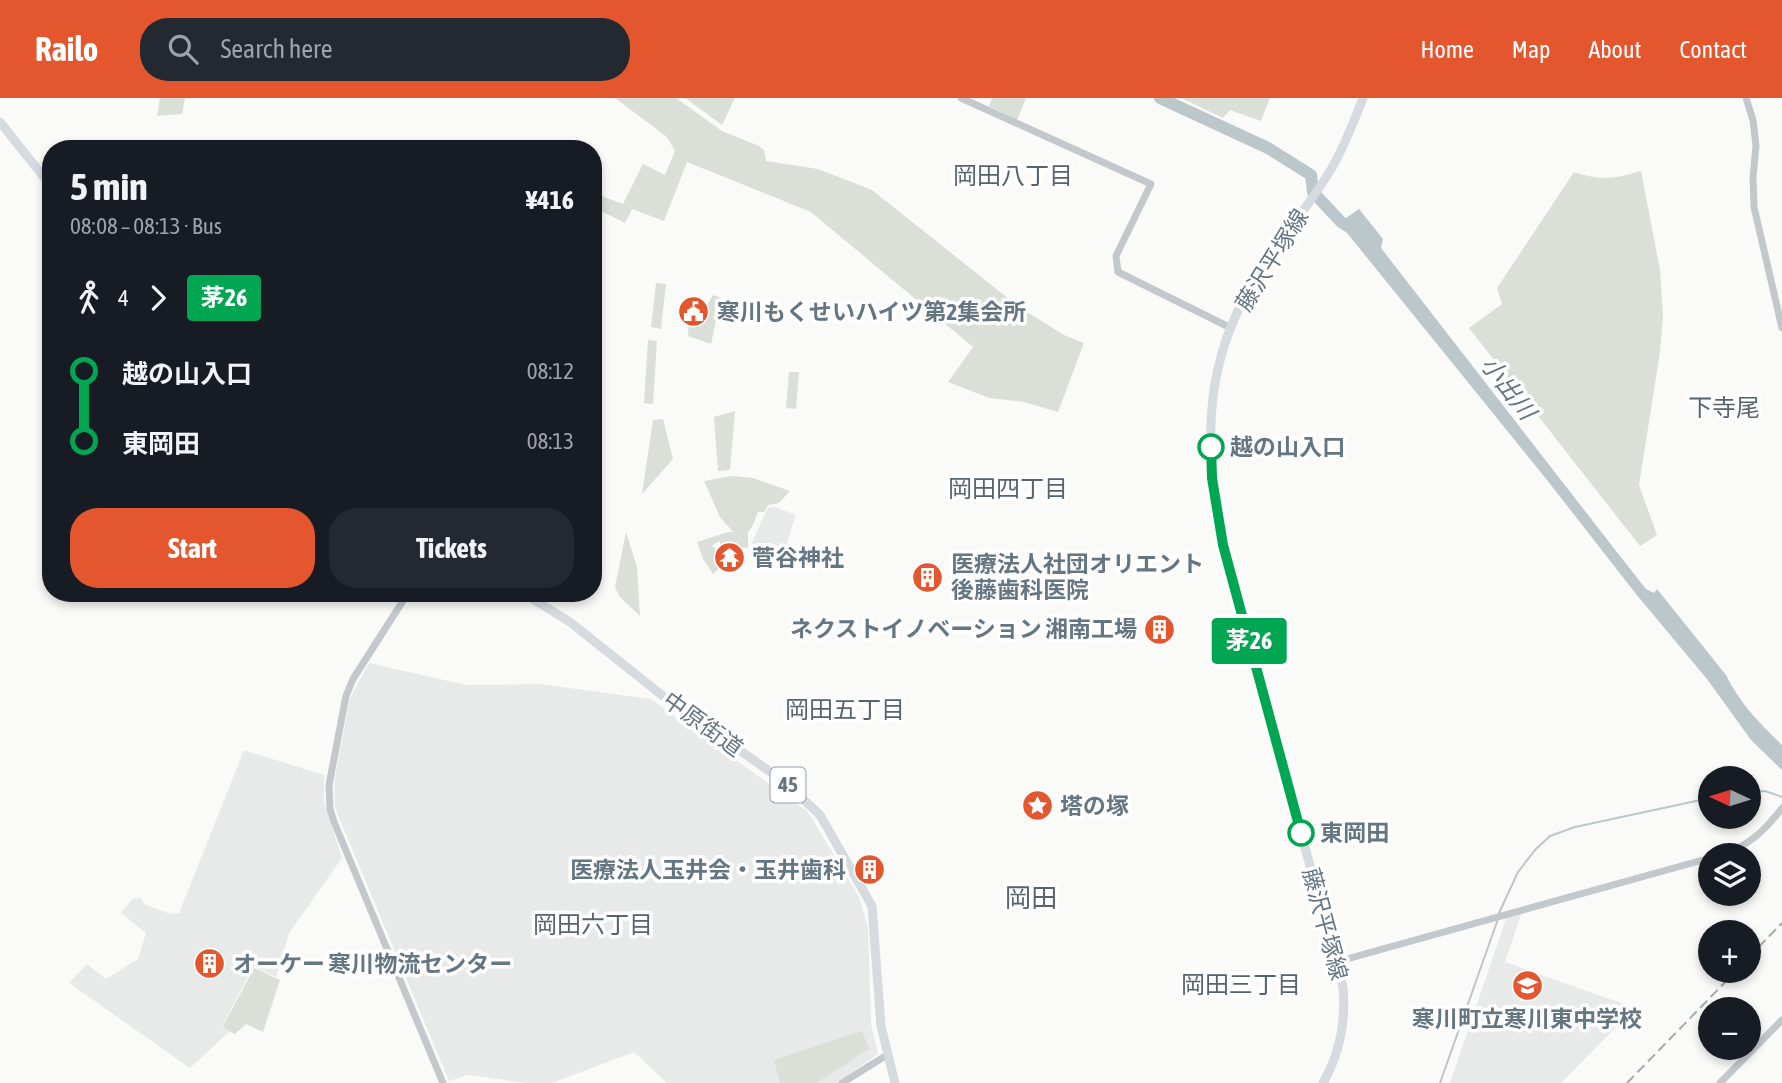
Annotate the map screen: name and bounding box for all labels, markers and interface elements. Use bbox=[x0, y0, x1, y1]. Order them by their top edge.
search box bbox=[140, 18, 630, 81]
text: Railo bbox=[35, 30, 98, 68]
icon: search bbox=[164, 30, 202, 68]
text: Search here bbox=[220, 34, 333, 64]
text: Home bbox=[1420, 36, 1474, 63]
text: Map bbox=[1512, 36, 1550, 63]
text: About bbox=[1588, 36, 1641, 63]
text: Contact bbox=[1679, 36, 1747, 63]
district label: 岡田八丁目 bbox=[953, 162, 1073, 189]
text: 5 min bbox=[70, 165, 148, 208]
text: ¥416 bbox=[526, 185, 574, 215]
street label: 藤沢平塚線 bbox=[1231, 204, 1313, 316]
text: 08:08 – 08:13 · Bus bbox=[70, 213, 222, 239]
icon: walk bbox=[70, 279, 108, 317]
icon: forward bbox=[139, 279, 177, 317]
text: 茅26 bbox=[201, 284, 247, 311]
text: 4 bbox=[118, 285, 129, 311]
public building icon: 寒川もくせいハイツ第2集会所 bbox=[677, 295, 711, 329]
place label: 寒川もくせいハイツ第2集会所 bbox=[717, 299, 1026, 325]
water label: 小出川 bbox=[1476, 351, 1543, 427]
text: 08:12 bbox=[527, 358, 574, 384]
text: 越の山入口 bbox=[122, 359, 252, 389]
district label: 下寺尾 bbox=[1688, 394, 1760, 421]
text: 08:13 bbox=[527, 428, 574, 454]
text: 東岡田 bbox=[122, 429, 200, 459]
marker: 越の山入口 bbox=[1198, 434, 1224, 460]
place label: 越の山入口 bbox=[1230, 434, 1345, 460]
district label: 岡田四丁目 bbox=[948, 475, 1068, 502]
button: Start bbox=[70, 508, 315, 588]
button: Tickets bbox=[329, 508, 574, 588]
temple icon: 菅谷神社 bbox=[712, 541, 746, 575]
place label: 菅谷神社 bbox=[752, 545, 844, 571]
place label: 医療法人社団オリエント 後藤歯科医院 bbox=[951, 551, 1204, 603]
building icon: 医療法人社団オリエント 後藤歯科医院 bbox=[911, 560, 945, 594]
building icon: ネクストイノベーション 湘南工場 bbox=[1143, 612, 1177, 646]
place label: ネクストイノベーション 湘南工場 bbox=[790, 616, 1137, 642]
line badge: 茅26 bbox=[1209, 618, 1289, 664]
text: 茅26 bbox=[1226, 627, 1272, 654]
street label: 中原街道 bbox=[658, 686, 748, 762]
district label: 岡田五丁目 bbox=[785, 696, 905, 723]
north arrow bbox=[1698, 766, 1760, 830]
map controls bbox=[1698, 766, 1761, 1060]
road number: 45 bbox=[770, 768, 806, 802]
place icon: 塔の塚 bbox=[1020, 789, 1054, 823]
place label: 塔の塚 bbox=[1060, 793, 1129, 819]
marker: 東岡田 bbox=[1288, 820, 1314, 846]
place label: 東岡田 bbox=[1320, 820, 1389, 846]
button: layers bbox=[1698, 843, 1761, 906]
building icon: 医療法人玉井会・玉井歯科 bbox=[852, 853, 886, 887]
place label: 医療法人玉井会・玉井歯科 bbox=[570, 857, 846, 883]
street label: 藤沢平塚線 bbox=[1298, 865, 1352, 983]
district label: 岡田 bbox=[1005, 883, 1057, 913]
district label: 岡田六丁目 bbox=[533, 911, 653, 938]
button: + bbox=[1698, 920, 1761, 983]
building icon: オーケー 寒川物流センター bbox=[193, 947, 227, 981]
place label: オーケー 寒川物流センター bbox=[233, 951, 512, 977]
school or university icon: 寒川町立寒川東中学校 bbox=[1510, 968, 1544, 1002]
district label: 岡田三丁目 bbox=[1181, 971, 1301, 998]
button: − bbox=[1698, 997, 1761, 1060]
place label: 寒川町立寒川東中学校 bbox=[1412, 1006, 1642, 1032]

